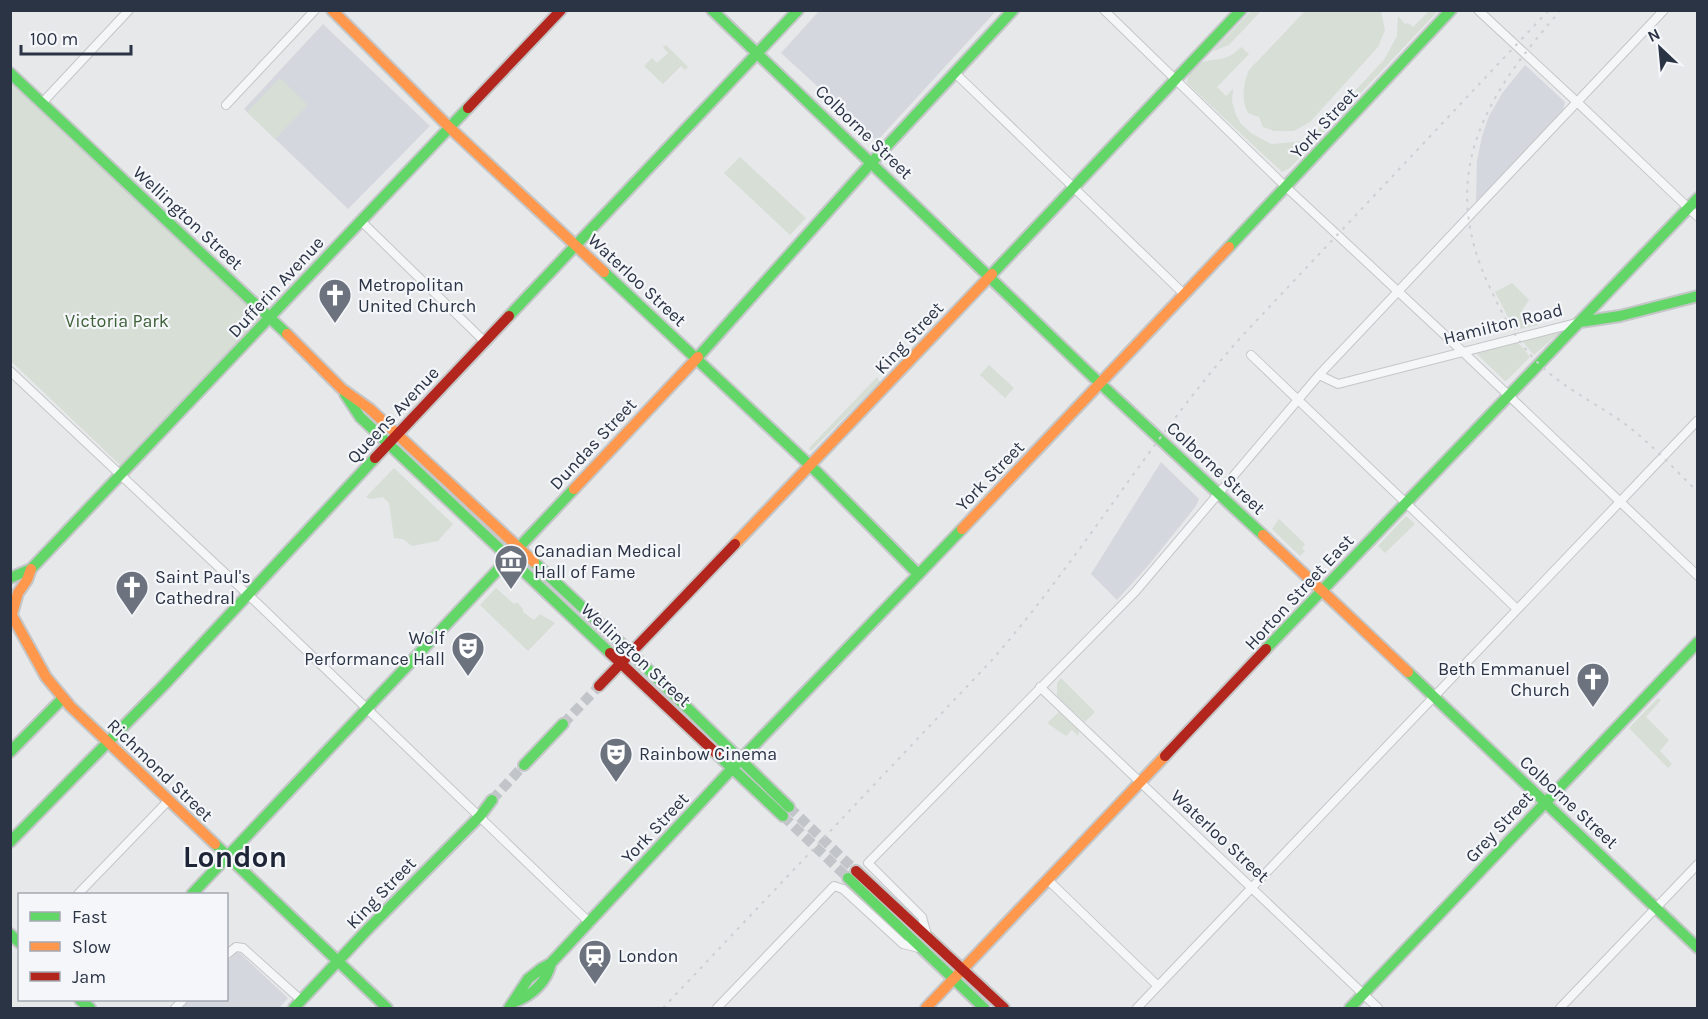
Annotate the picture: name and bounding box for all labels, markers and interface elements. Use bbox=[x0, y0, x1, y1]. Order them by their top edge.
scale bar bbox=[21, 18, 130, 56]
north arrow bbox=[1630, 18, 1690, 78]
text: N bbox=[1644, 24, 1663, 46]
text: 100 m bbox=[30, 28, 78, 50]
street label: Colborne Street bbox=[811, 80, 917, 184]
street label: York Street bbox=[1286, 83, 1363, 163]
street label: Wellington Street bbox=[128, 161, 248, 275]
street label: Waterloo Street bbox=[583, 229, 691, 331]
street label: Dufferin Avenue bbox=[223, 232, 329, 342]
place label: Metropolitan United Church bbox=[358, 274, 476, 317]
church icon: Metropolitan United Church bbox=[317, 277, 353, 324]
street label: King Street bbox=[870, 297, 948, 379]
street label: Hamilton Road bbox=[1441, 299, 1565, 349]
park label: Victoria Park bbox=[65, 310, 169, 332]
street label: Queens Avenue bbox=[342, 362, 444, 468]
street label: Dundas Street bbox=[545, 393, 641, 494]
street label: Colborne Street bbox=[1162, 417, 1270, 519]
street label: York Street bbox=[951, 436, 1029, 516]
street label: Horton Street East bbox=[1240, 529, 1358, 654]
place label: Canadian Medical Hall of Fame bbox=[534, 540, 682, 583]
museum icon: Canadian Medical Hall of Fame bbox=[493, 543, 529, 590]
place label: Saint Paul's Cathedral bbox=[155, 566, 251, 609]
church icon: Saint Paul's Cathedral bbox=[114, 569, 150, 616]
street label: Wellington Street bbox=[576, 598, 696, 712]
place label: Wolf Performance Hall bbox=[304, 627, 446, 670]
theatre icon: Wolf Performance Hall bbox=[450, 630, 486, 677]
place label: Beth Emmanuel Church bbox=[1438, 658, 1570, 701]
church icon: Beth Emmanuel Church bbox=[1575, 661, 1611, 708]
street label: Richmond Street bbox=[103, 714, 218, 826]
theatre icon: Rainbow Cinema bbox=[598, 736, 634, 783]
place label: Rainbow Cinema bbox=[639, 743, 777, 765]
street label: Colborne Street bbox=[1515, 751, 1623, 853]
street label: Waterloo Street bbox=[1166, 785, 1274, 887]
street label: Grey Street bbox=[1460, 787, 1538, 867]
street label: York Street bbox=[617, 788, 694, 868]
district label: London bbox=[183, 839, 287, 875]
street label: King Street bbox=[341, 852, 421, 933]
legend bbox=[18, 893, 228, 1001]
text: Fast bbox=[72, 906, 107, 928]
text: Slow bbox=[72, 936, 111, 958]
station icon: London bbox=[577, 938, 613, 985]
place label: London bbox=[618, 945, 678, 967]
text: Jam bbox=[72, 966, 106, 988]

